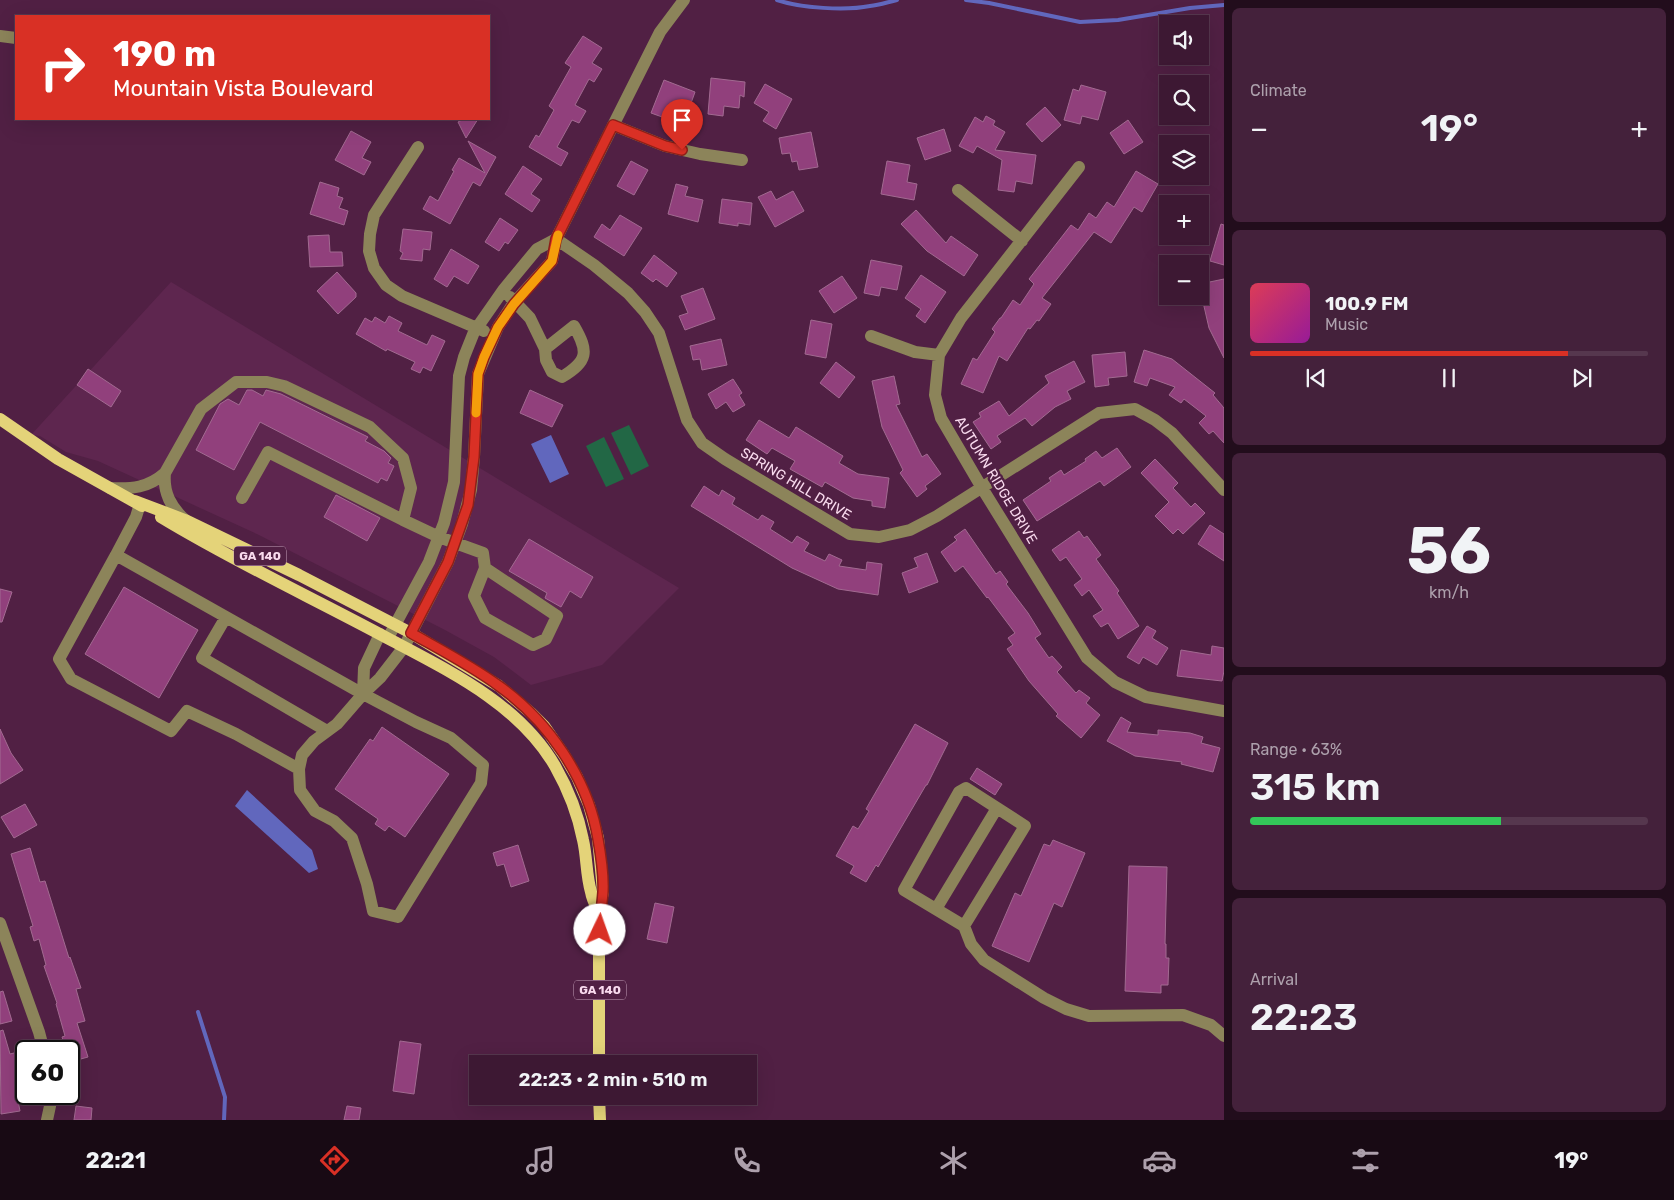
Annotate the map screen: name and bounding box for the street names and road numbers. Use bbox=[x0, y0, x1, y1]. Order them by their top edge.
street label: AUTUMN RIDGE DRIVE bbox=[951, 413, 1041, 547]
street label: SPRING HILL DRIVE bbox=[737, 444, 855, 524]
road number: GA 140 bbox=[234, 546, 286, 566]
road number: GA 140 bbox=[574, 980, 626, 1000]

